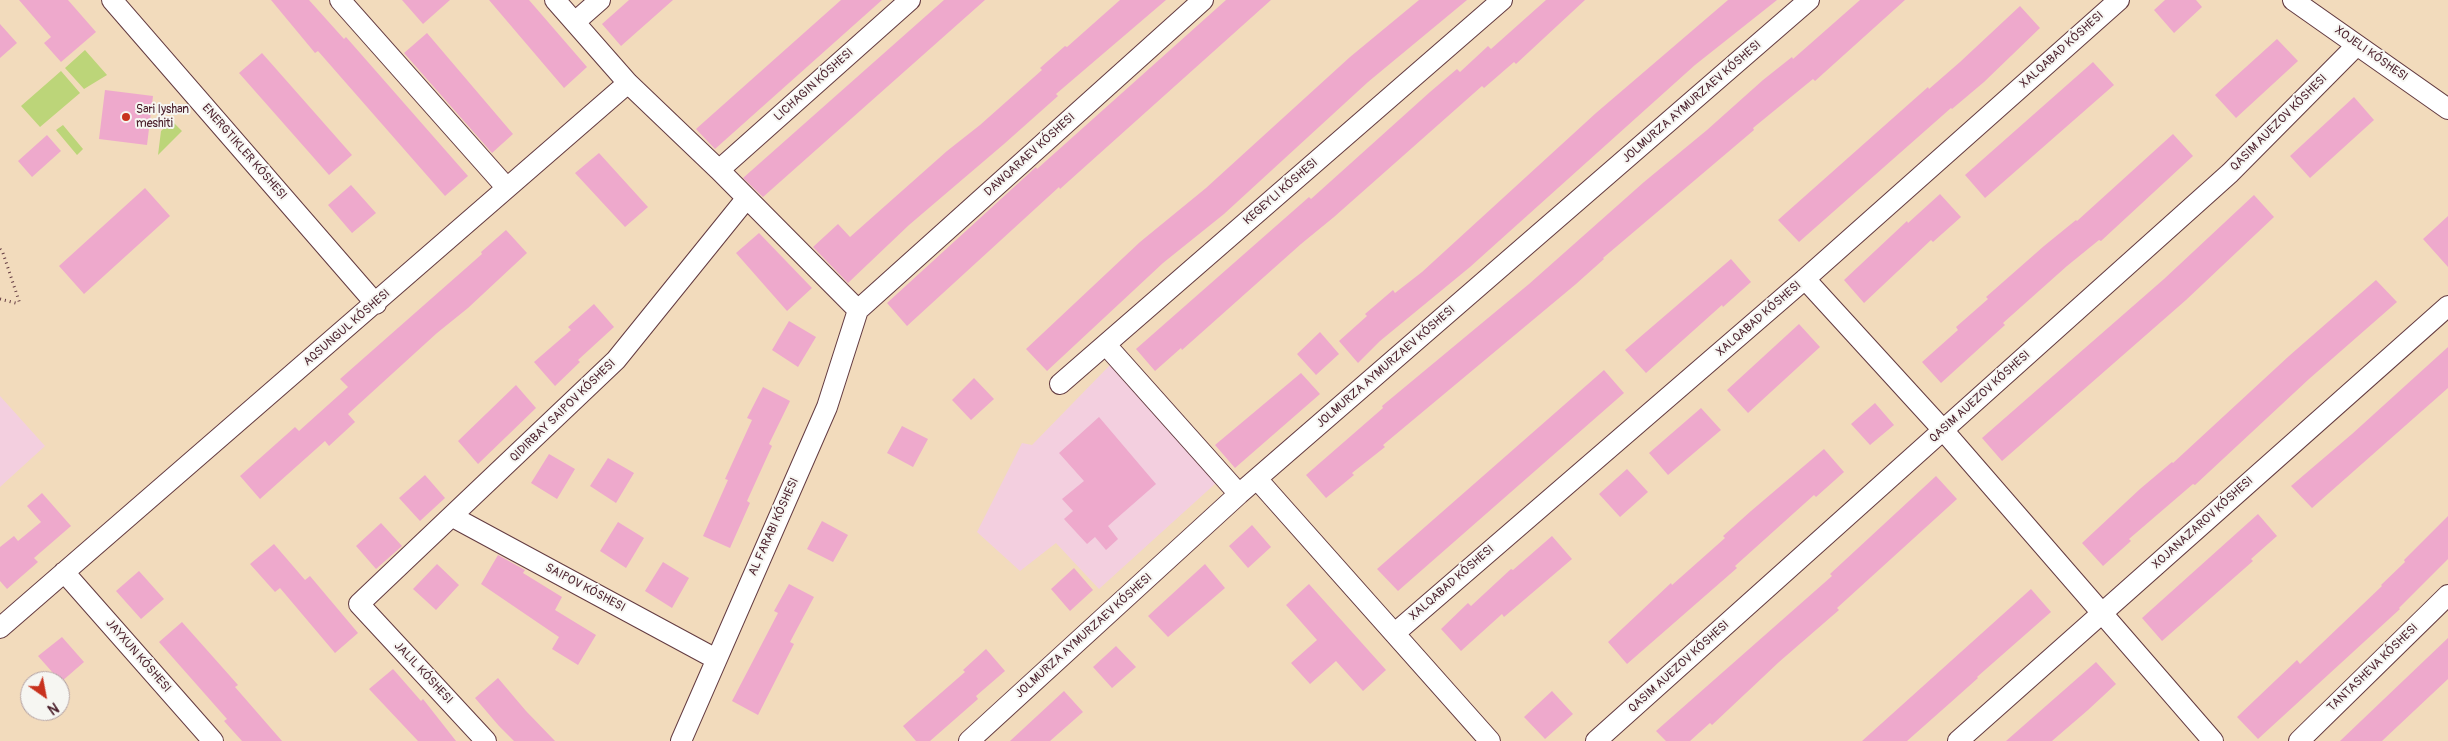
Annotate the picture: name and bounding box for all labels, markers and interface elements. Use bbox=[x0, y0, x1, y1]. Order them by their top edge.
street label: XALQABAD KÓSHESI bbox=[2017, 9, 2107, 91]
street label: XOJELI KÓSHESI bbox=[2332, 24, 2410, 84]
street label: JOLMURZA AYMURZAEV KÓSHESI bbox=[1620, 38, 1764, 166]
street label: LICHAGIN KÓSHESI bbox=[771, 46, 857, 124]
street label: QASIM AUEZOV KÓSHESI bbox=[2228, 72, 2330, 174]
street label: ENERGTIKLER KÓSHESI bbox=[199, 101, 289, 203]
place label: Sari Iyshan meshiti bbox=[136, 103, 189, 131]
street label: DAWQARAEV KÓSHESI bbox=[982, 110, 1078, 200]
marker: Sari Iyshan meshiti bbox=[120, 111, 132, 123]
street label: KEGEYLI KÓSHESI bbox=[1241, 156, 1321, 228]
street label: XALQABAD KÓSHESI bbox=[1714, 278, 1804, 360]
street label: AQSUNGUL KÓSHESI bbox=[301, 286, 393, 370]
street label: JOLMURZA AYMURZAEV KÓSHESI bbox=[1314, 303, 1458, 431]
street label: QASIM AUEZOV KÓSHESI bbox=[1927, 348, 2033, 446]
street label: QIDIRBAY SAIPOV KÓSHESI bbox=[507, 357, 619, 465]
street label: XOJANAZAROV KÓSHESI bbox=[2150, 474, 2256, 572]
street label: AL FARABI KÓSHESI bbox=[746, 476, 802, 578]
street label: XALQABAD KÓSHESI bbox=[1407, 542, 1497, 624]
street label: SAIPOV KÓSHESI bbox=[542, 561, 628, 615]
street label: JOLMURZA AYMURZAEV KÓSHESI bbox=[1013, 571, 1155, 701]
street label: JAYXUN KÓSHESI bbox=[102, 616, 174, 696]
street label: QASIM AUEZOV KÓSHESI bbox=[1626, 618, 1732, 716]
street label: TANTASHEVA KÓSHESI bbox=[2325, 621, 2421, 715]
street label: JALIL KÓSHESI bbox=[391, 639, 455, 707]
north arrow bbox=[20, 671, 70, 721]
text: N bbox=[44, 698, 61, 718]

